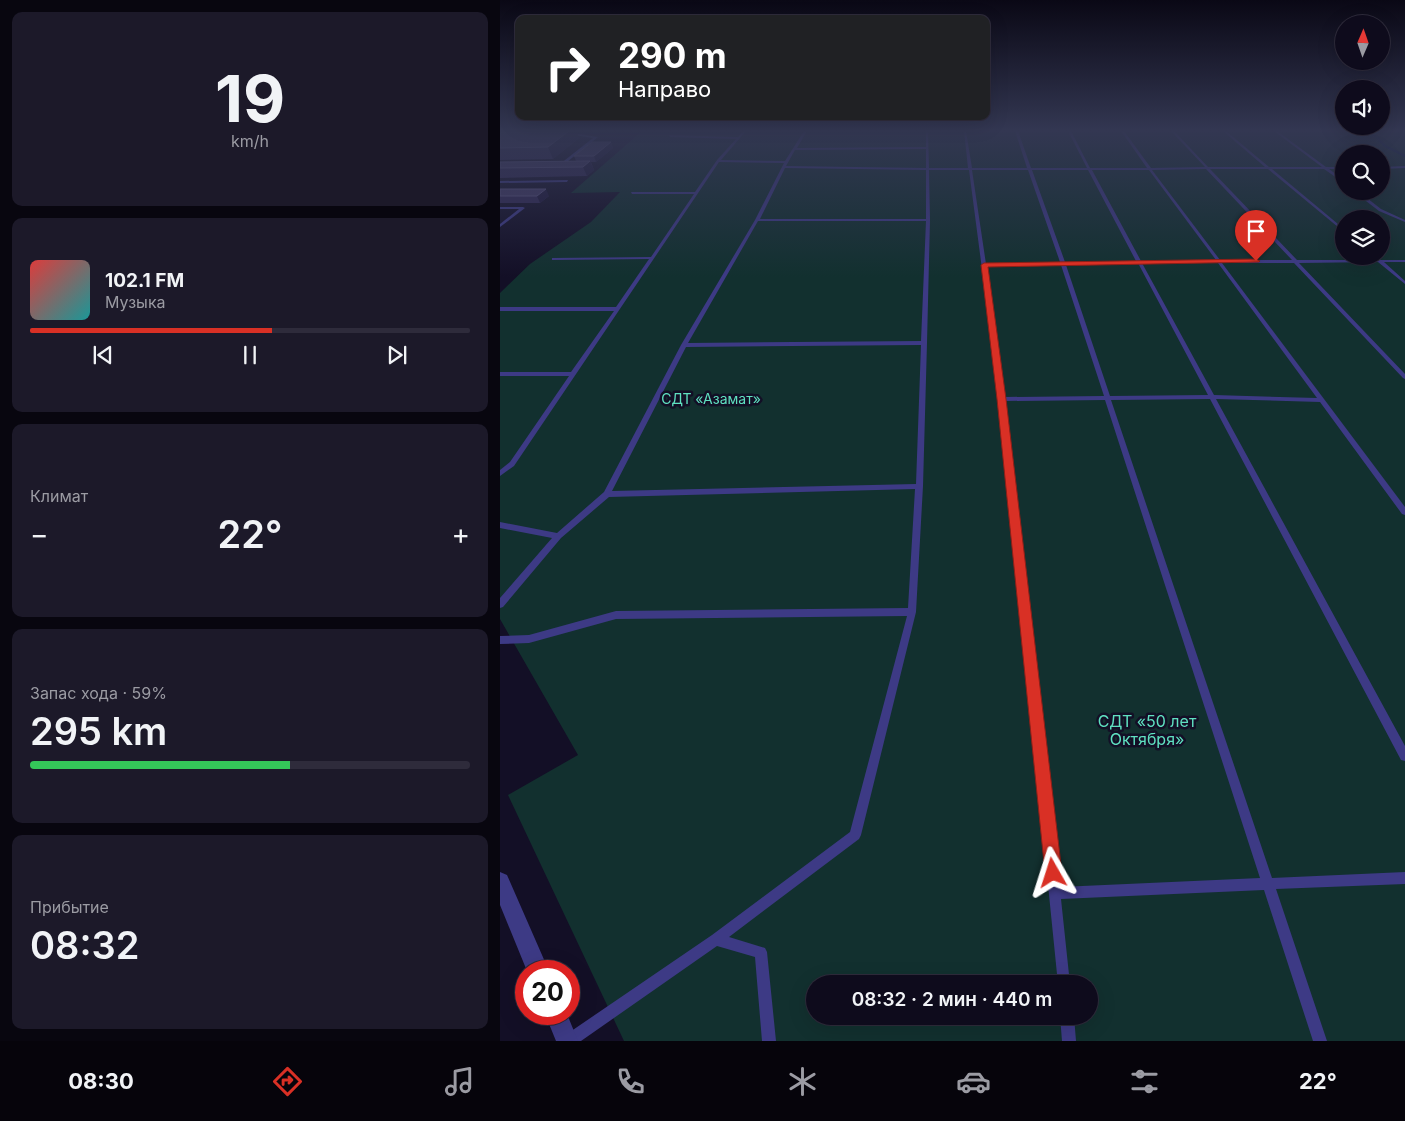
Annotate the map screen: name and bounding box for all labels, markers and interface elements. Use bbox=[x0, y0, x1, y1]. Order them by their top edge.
north arrow bbox=[1335, 15, 1390, 70]
map controls bbox=[1335, 15, 1390, 265]
text: 290 m bbox=[618, 34, 727, 76]
icon: right bbox=[535, 35, 600, 100]
text: 19 bbox=[215, 59, 285, 138]
text: Направо bbox=[618, 76, 711, 102]
button: sound bbox=[1335, 80, 1390, 135]
text: km/h bbox=[231, 131, 269, 151]
button: search bbox=[1335, 145, 1390, 200]
pin bbox=[1235, 210, 1277, 261]
button: layers bbox=[1335, 210, 1390, 265]
icon: arrive bbox=[1242, 217, 1270, 245]
text: 102.1 FM bbox=[105, 269, 184, 292]
text: Музыка bbox=[105, 292, 166, 312]
icon: previous bbox=[89, 341, 117, 369]
icon: pause bbox=[236, 341, 264, 369]
icon: next bbox=[383, 341, 411, 369]
park label: СДТ «Азамат» bbox=[661, 390, 761, 407]
text: Климат bbox=[30, 486, 88, 506]
text: 22° bbox=[218, 511, 282, 557]
text: − bbox=[30, 517, 49, 551]
text: + bbox=[451, 517, 470, 551]
text: Запас хода · 59% bbox=[30, 683, 167, 703]
text: 295 km bbox=[30, 708, 167, 754]
park label: СДТ «50 лет Октября» bbox=[1098, 711, 1197, 749]
position arrow bbox=[1026, 846, 1078, 898]
text: Прибытие bbox=[30, 897, 109, 917]
text: 08:32 bbox=[30, 922, 139, 968]
speed limit sign: 20 bbox=[515, 960, 580, 1025]
text: 08:32 · 2 мин · 440 m bbox=[852, 988, 1052, 1011]
icon: directions bbox=[270, 1064, 305, 1099]
icon: music bbox=[442, 1064, 477, 1099]
icon: phone bbox=[613, 1064, 648, 1099]
icon: climate bbox=[785, 1064, 820, 1099]
icon: car bbox=[956, 1064, 991, 1099]
icon: filters bbox=[1127, 1064, 1162, 1099]
text: 08:30 bbox=[68, 1068, 134, 1094]
text: 22° bbox=[1299, 1068, 1337, 1094]

